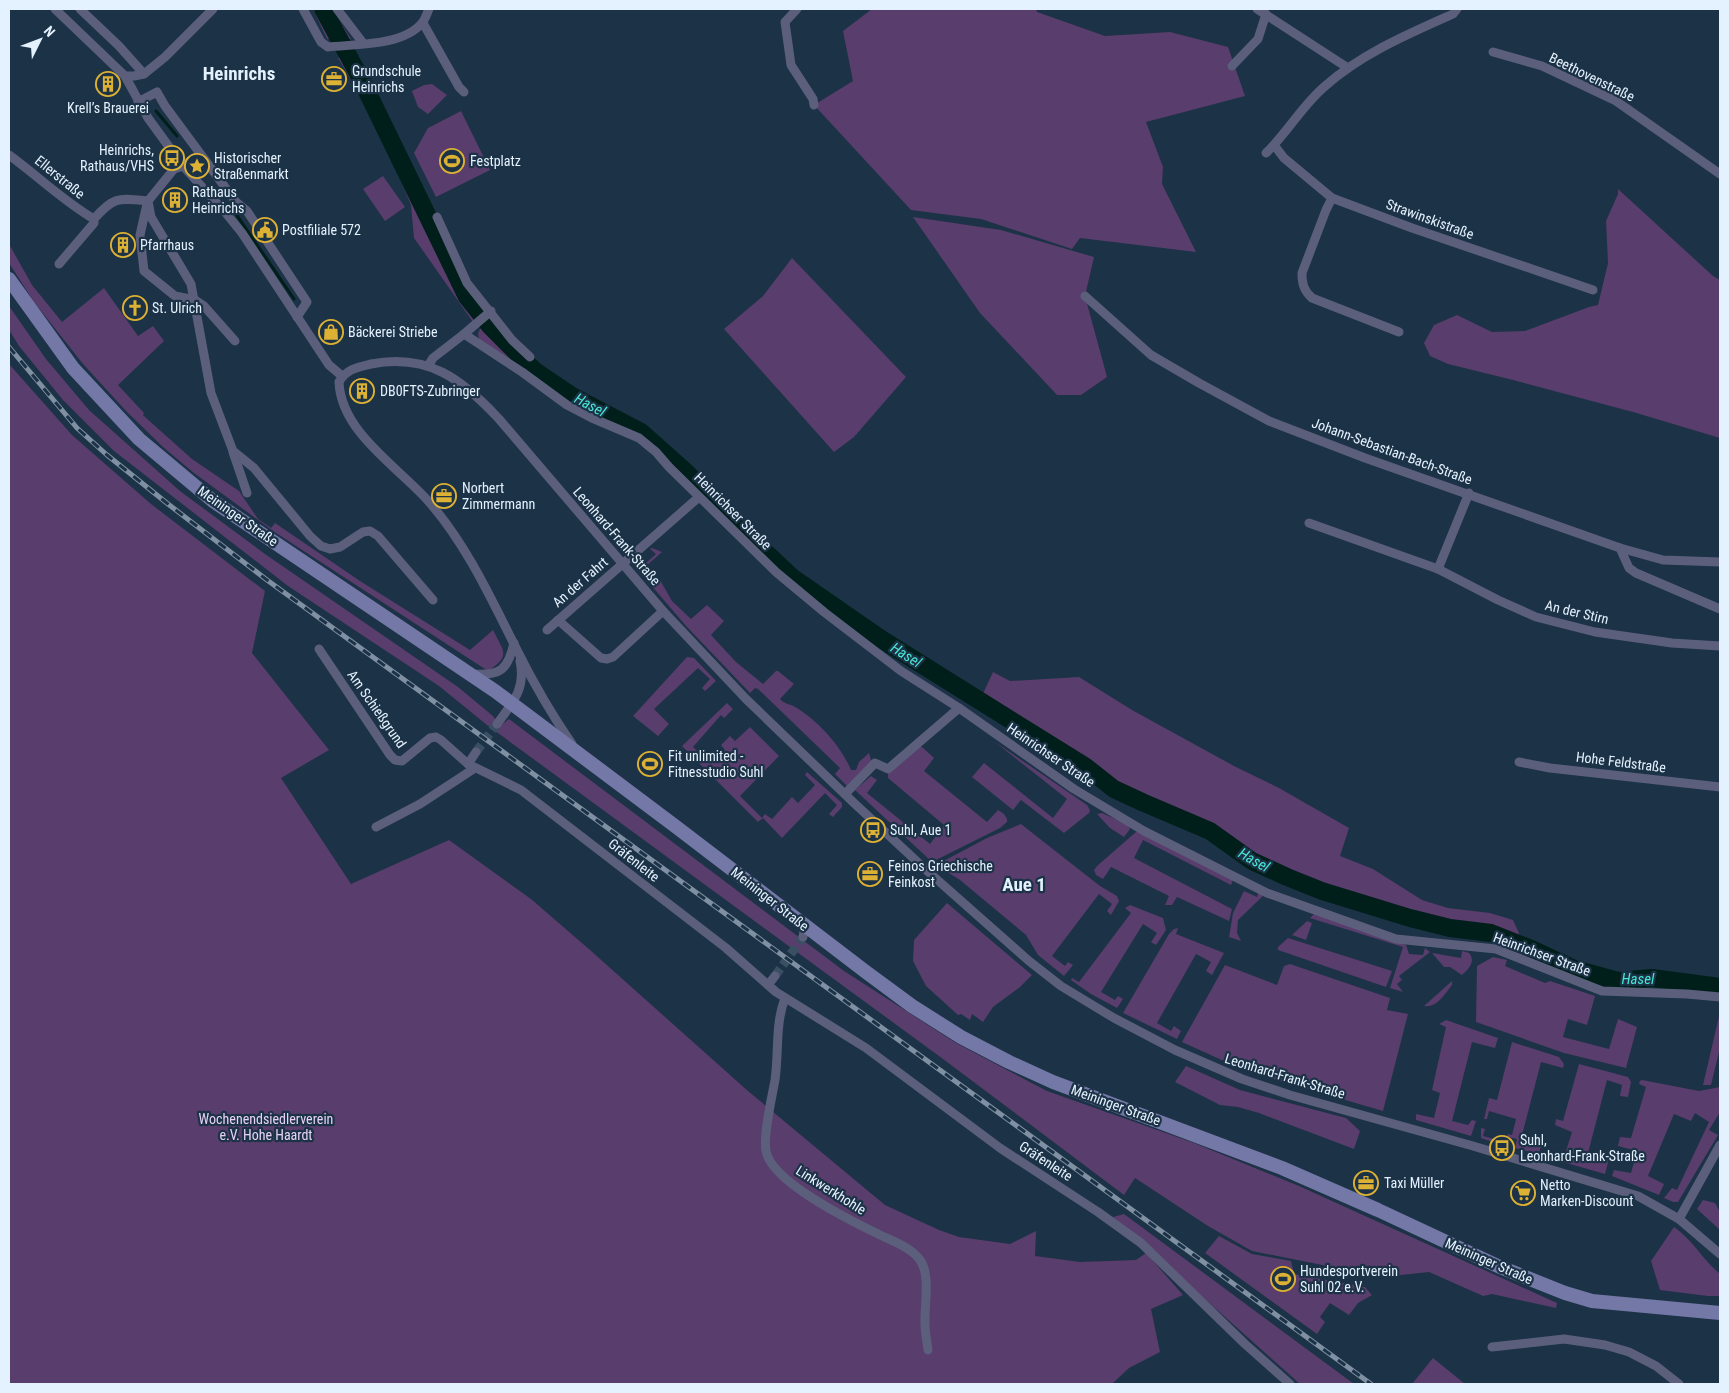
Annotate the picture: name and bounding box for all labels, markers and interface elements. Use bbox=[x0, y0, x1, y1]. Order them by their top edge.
north arrow bbox=[15, 15, 65, 65]
text: N bbox=[41, 23, 58, 40]
street label: Beethovenstraße bbox=[1547, 49, 1638, 105]
district label: Heinrichs bbox=[203, 62, 275, 85]
place label: Grundschule Heinrichs bbox=[352, 63, 422, 95]
office icon: Grundschule Heinrichs bbox=[321, 66, 347, 92]
building icon: Krell’s Brauerei bbox=[95, 71, 121, 97]
place label: Krell’s Brauerei bbox=[67, 100, 149, 116]
place label: Heinrichs, Rathaus/VHS bbox=[80, 142, 154, 174]
bus stop icon: Heinrichs, Rathaus/VHS bbox=[159, 145, 185, 171]
sports icon: Festplatz bbox=[439, 148, 465, 174]
place label: Historischer Straßenmarkt bbox=[214, 150, 289, 182]
street label: Ellerstraße bbox=[32, 152, 88, 202]
place icon: Historischer Straßenmarkt bbox=[184, 153, 210, 179]
place label: Festplatz bbox=[470, 153, 521, 169]
place label: Rathaus Heinrichs bbox=[192, 184, 244, 216]
building icon: Rathaus Heinrichs bbox=[162, 187, 188, 213]
street label: Strawinskistraße bbox=[1384, 196, 1476, 242]
public building icon: Postfiliale 572 bbox=[252, 217, 278, 243]
place label: Postfiliale 572 bbox=[282, 222, 361, 238]
building icon: Pfarrhaus bbox=[110, 232, 136, 258]
place label: Pfarrhaus bbox=[140, 237, 194, 253]
church icon: St. Ulrich bbox=[122, 295, 148, 321]
place label: St. Ulrich bbox=[152, 300, 202, 316]
shop icon: Bäckerei Striebe bbox=[318, 319, 344, 345]
place label: Bäckerei Striebe bbox=[348, 324, 438, 340]
building icon: DB0FTS-Zubringer bbox=[349, 378, 375, 404]
place label: DB0FTS-Zubringer bbox=[380, 383, 480, 399]
water label: Hasel bbox=[571, 389, 609, 421]
street label: Johann-Sebastian-Bach-Straße bbox=[1310, 415, 1475, 488]
street label: Heinrichser Straße bbox=[691, 469, 775, 553]
place label: Norbert Zimmermann bbox=[462, 480, 535, 512]
street label: Meininger Straße bbox=[195, 482, 281, 550]
office icon: Norbert Zimmermann bbox=[431, 483, 457, 509]
street label: Leonhard-Frank-Straße bbox=[570, 484, 664, 589]
street label: An der Fahrt bbox=[549, 554, 611, 610]
street label: An der Stirn bbox=[1544, 597, 1610, 627]
water label: Hasel bbox=[887, 639, 925, 672]
street label: Am Schießgrund bbox=[344, 667, 410, 751]
street label: Heinrichser Straße bbox=[1004, 720, 1098, 790]
place label: Fit unlimited - Fitnesstudio Suhl bbox=[668, 748, 764, 780]
street label: Hohe Feldstraße bbox=[1575, 749, 1667, 776]
sports icon: Fit unlimited - Fitnesstudio Suhl bbox=[637, 751, 663, 777]
bus stop icon: Suhl, Aue 1 bbox=[860, 817, 886, 843]
place label: Suhl, Aue 1 bbox=[890, 822, 951, 838]
street label: Gräfenleite bbox=[605, 835, 663, 885]
water label: Hasel bbox=[1235, 844, 1273, 876]
place label: Feinos Griechische Feinkost bbox=[888, 858, 993, 890]
office icon: Feinos Griechische Feinkost bbox=[857, 861, 883, 887]
street label: Meininger Straße bbox=[728, 864, 812, 935]
district label: Aue 1 bbox=[1002, 873, 1046, 896]
street label: Heinrichser Straße bbox=[1491, 929, 1593, 979]
water label: Hasel bbox=[1622, 970, 1655, 988]
street label: Leonhard-Frank-Straße bbox=[1223, 1050, 1347, 1102]
street label: Meininger Straße bbox=[1069, 1081, 1163, 1129]
park label: Wochenendsiedlerverein e.V. Hohe Haardt bbox=[199, 1111, 333, 1143]
place label: Suhl, Leonhard-Frank-Straße bbox=[1520, 1132, 1645, 1164]
bus stop icon: Suhl, Leonhard-Frank-Straße bbox=[1489, 1135, 1515, 1161]
street label: Gräfenleite bbox=[1016, 1138, 1076, 1184]
street label: Linkwerkhohle bbox=[793, 1162, 869, 1218]
office icon: Taxi Müller bbox=[1353, 1170, 1379, 1196]
place label: Taxi Müller bbox=[1384, 1175, 1444, 1191]
place label: Netto Marken-Discount bbox=[1540, 1177, 1633, 1209]
supermarket icon: Netto Marken-Discount bbox=[1510, 1180, 1536, 1206]
street label: Meininger Straße bbox=[1443, 1235, 1536, 1288]
place label: Hundesportverein Suhl 02 e.V. bbox=[1300, 1263, 1398, 1295]
sports icon: Hundesportverein Suhl 02 e.V. bbox=[1270, 1266, 1296, 1292]

